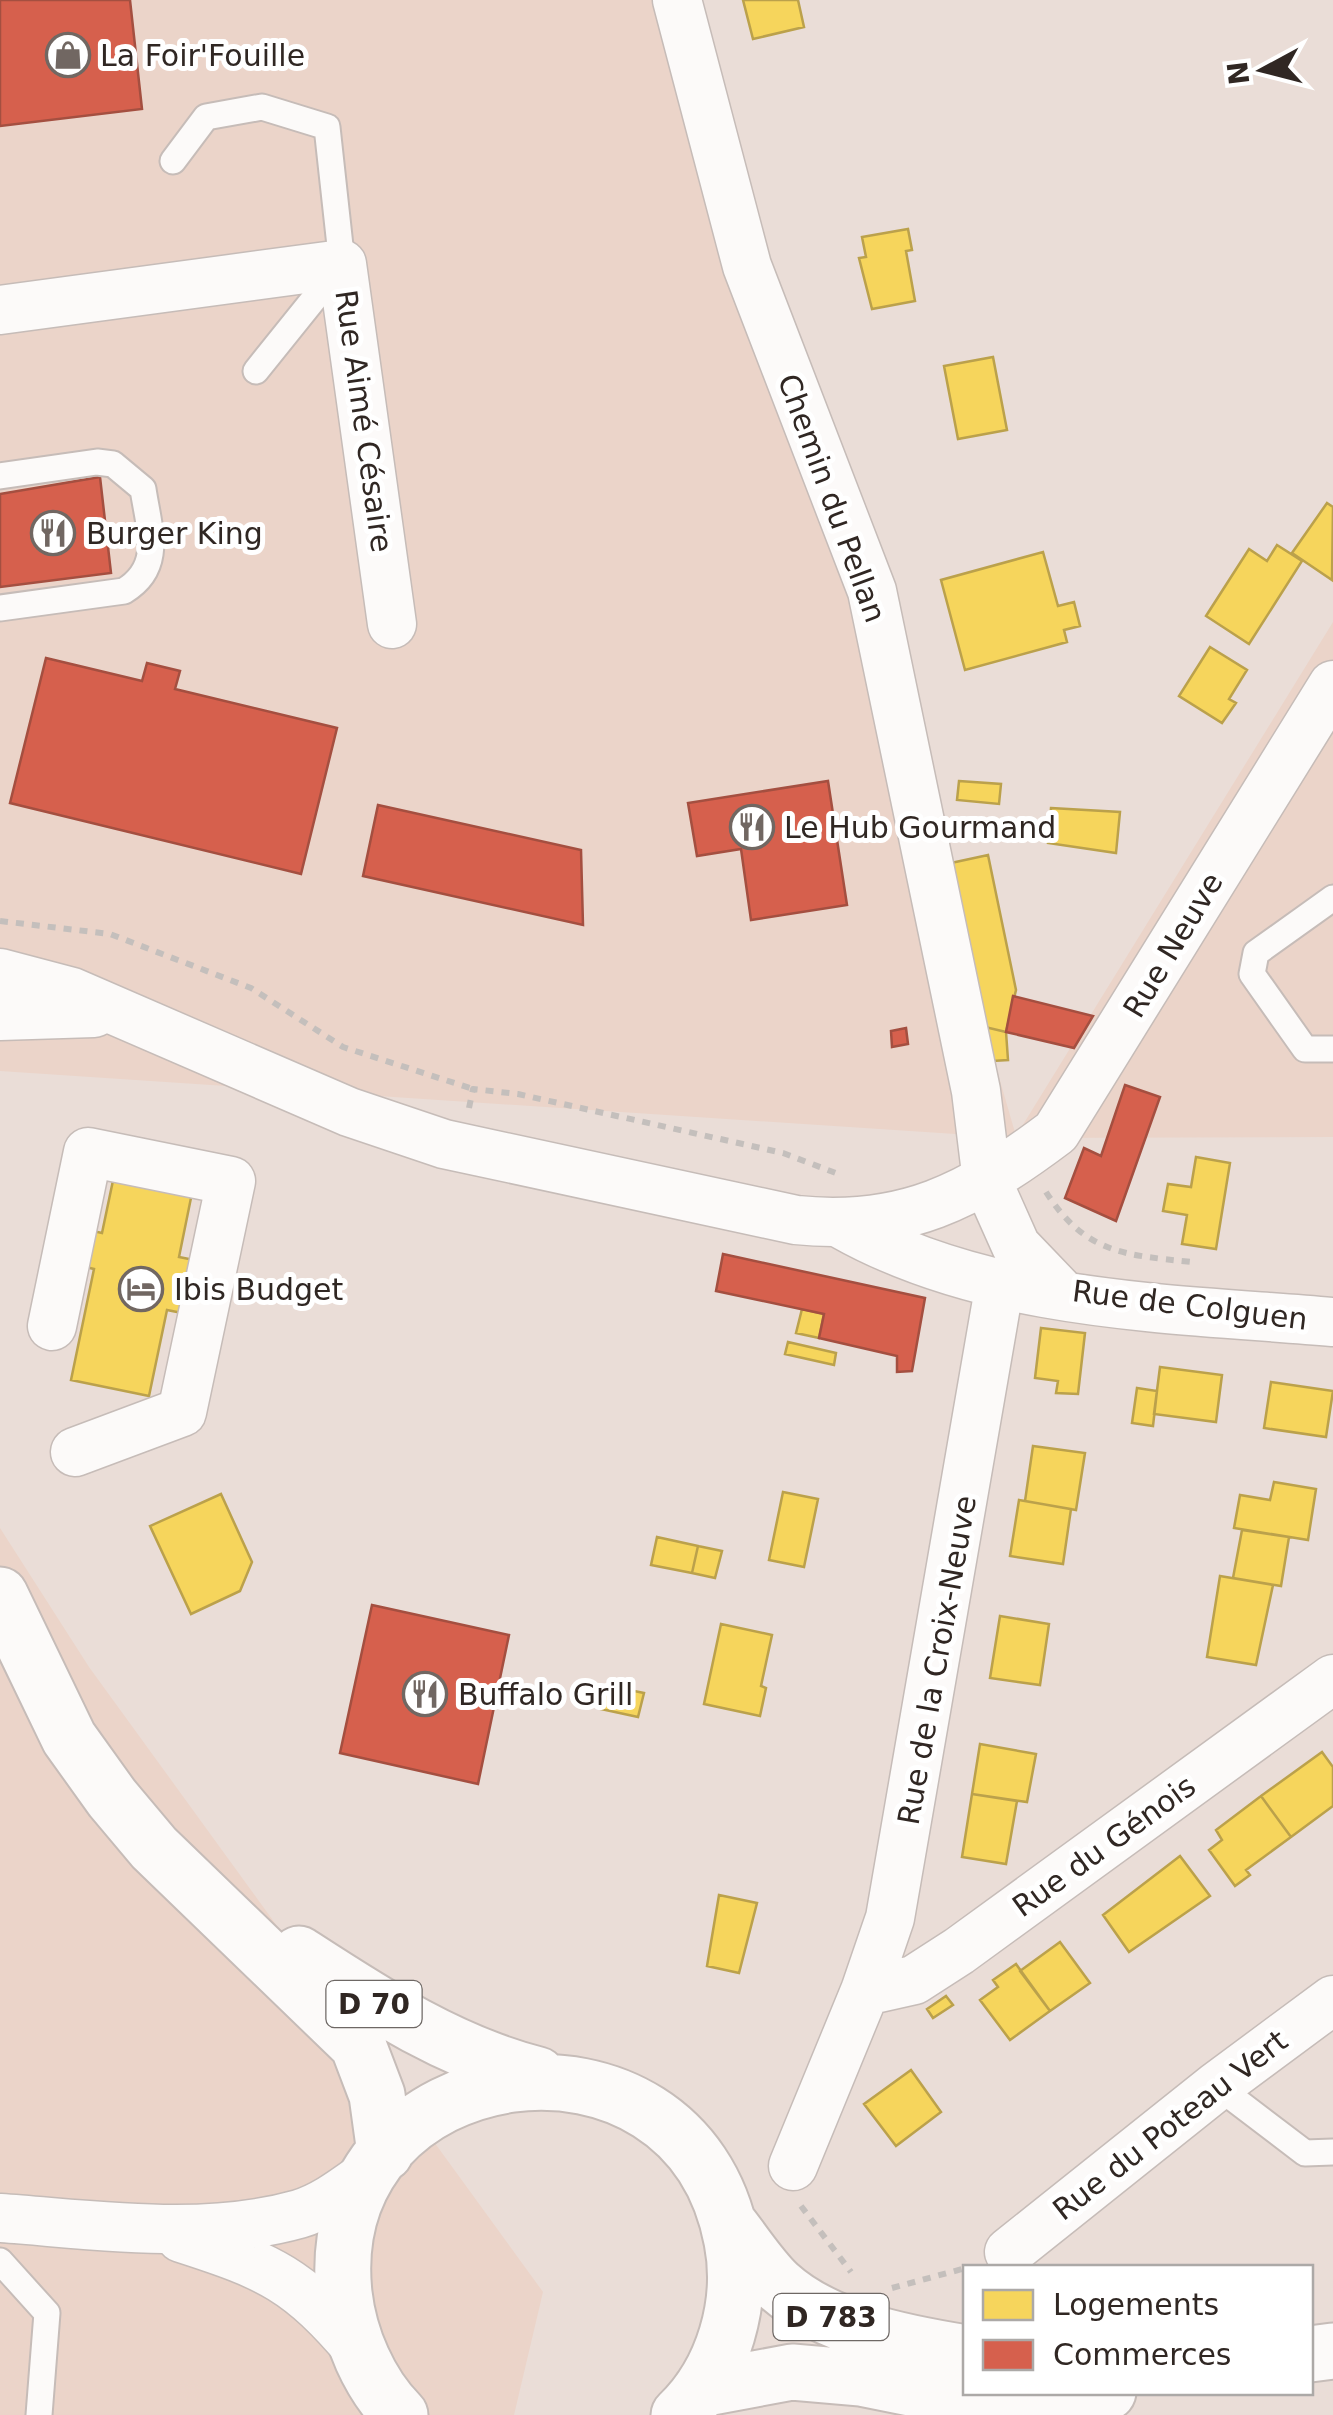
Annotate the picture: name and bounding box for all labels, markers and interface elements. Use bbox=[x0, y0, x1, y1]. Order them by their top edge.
north arrow bbox=[1213, 20, 1313, 120]
shop icon: La Foir'Fouille bbox=[45, 32, 91, 78]
place label: La Foir'Fouille bbox=[100, 38, 305, 73]
text: N bbox=[1221, 59, 1256, 87]
street label: Rue Aimé Césaire bbox=[328, 288, 400, 554]
street label: Chemin du Pellan bbox=[771, 369, 893, 627]
restaurant icon: Burger King bbox=[30, 510, 76, 556]
place label: Burger King bbox=[86, 516, 263, 551]
restaurant icon: Le Hub Gourmand bbox=[729, 804, 775, 850]
place label: Le Hub Gourmand bbox=[784, 810, 1056, 845]
street label: Rue Neuve bbox=[1116, 866, 1230, 1024]
hotel icon: Ibis Budget bbox=[118, 1266, 164, 1312]
place label: Ibis Budget bbox=[174, 1272, 344, 1307]
street label: Rue de Colguen bbox=[1070, 1273, 1310, 1337]
street label: Rue de la Croix-Neuve bbox=[891, 1493, 983, 1827]
restaurant icon: Buffalo Grill bbox=[402, 1671, 448, 1717]
place label: Buffalo Grill bbox=[458, 1677, 633, 1712]
street label: Rue du Génois bbox=[1006, 1768, 1202, 1924]
road number: D 70 bbox=[326, 1981, 422, 2027]
street label: Rue du Poteau Vert bbox=[1046, 2023, 1294, 2227]
legend bbox=[963, 2265, 1313, 2395]
text: Logements bbox=[1053, 2287, 1219, 2322]
road number: D 783 bbox=[774, 2294, 888, 2340]
text: Commerces bbox=[1053, 2337, 1231, 2372]

